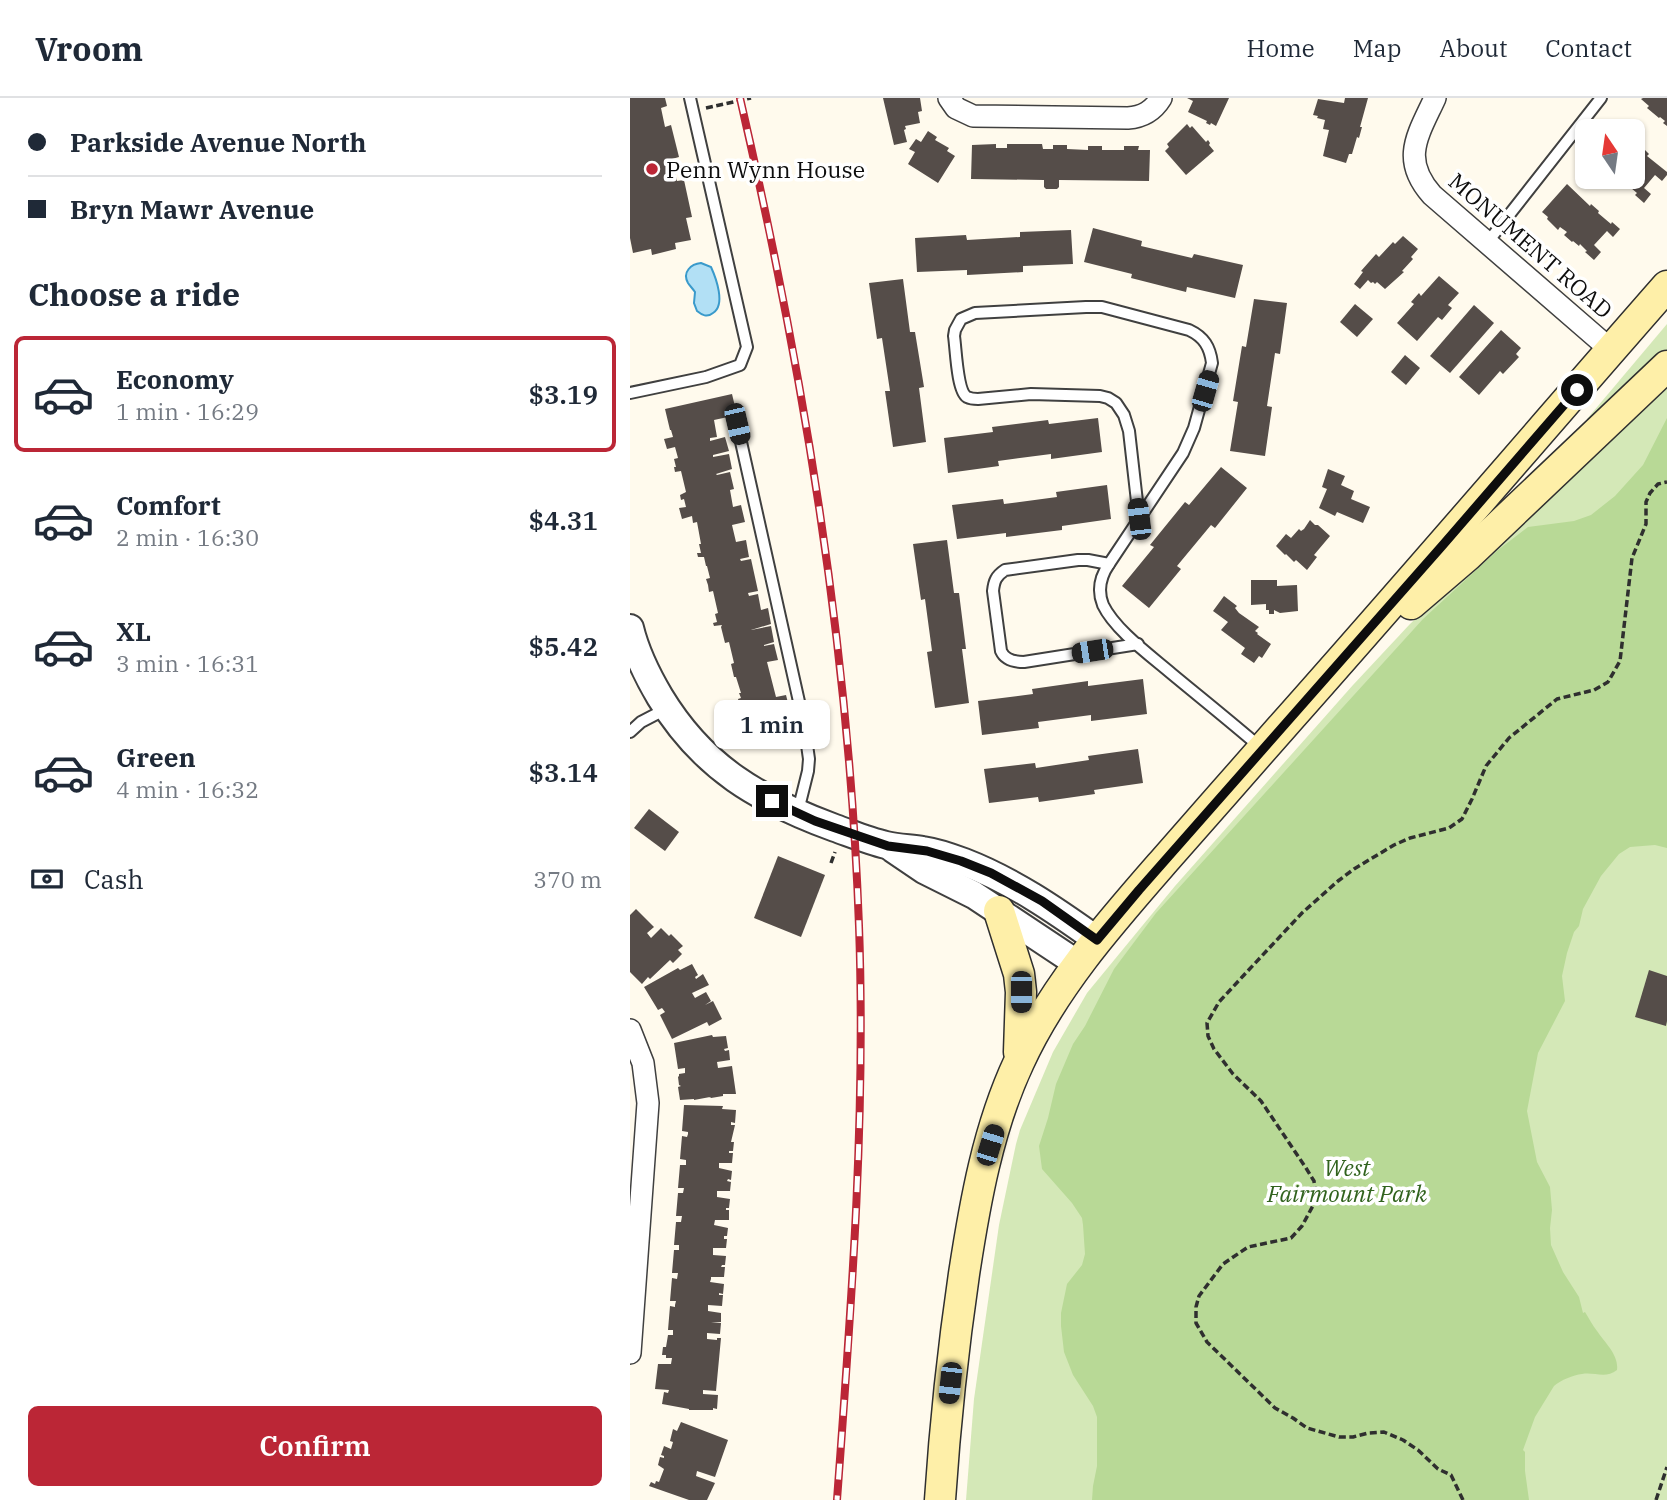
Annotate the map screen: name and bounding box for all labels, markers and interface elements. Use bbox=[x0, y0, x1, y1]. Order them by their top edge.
text: Vroom bbox=[35, 27, 143, 70]
text: Home bbox=[1247, 32, 1315, 64]
text: Map bbox=[1353, 32, 1401, 64]
text: About bbox=[1439, 32, 1507, 64]
text: Contact bbox=[1545, 32, 1632, 64]
north arrow bbox=[1575, 119, 1645, 189]
map controls bbox=[1575, 119, 1645, 189]
text: Parkside Avenue North bbox=[70, 125, 366, 159]
place label: Penn Wynn House bbox=[666, 154, 865, 184]
marker: Penn Wynn House bbox=[644, 161, 660, 177]
street label: MONUMENT ROAD bbox=[1443, 166, 1619, 324]
text: Bryn Mawr Avenue bbox=[70, 192, 314, 226]
text: Choose a ride bbox=[28, 273, 240, 315]
text: Economy bbox=[116, 362, 234, 396]
icon: car bbox=[32, 363, 95, 426]
car bbox=[1190, 368, 1221, 414]
route start bbox=[1561, 374, 1593, 406]
text: $3.19 bbox=[529, 377, 598, 411]
text: 1 min · 16:29 bbox=[116, 396, 259, 426]
car bbox=[723, 401, 752, 447]
text: Comfort bbox=[116, 488, 221, 522]
icon: car bbox=[32, 489, 95, 552]
car bbox=[1127, 497, 1152, 541]
text: $4.31 bbox=[529, 503, 598, 537]
text: 2 min · 16:30 bbox=[116, 522, 259, 552]
text: XL bbox=[116, 614, 151, 648]
icon: car bbox=[32, 615, 95, 678]
text: $5.42 bbox=[529, 629, 598, 663]
car bbox=[1070, 637, 1115, 665]
text: 3 min · 16:31 bbox=[116, 648, 259, 678]
callout: 1 min bbox=[714, 700, 830, 748]
text: 1 min bbox=[740, 709, 804, 739]
text: Green bbox=[116, 740, 196, 774]
icon: car bbox=[32, 741, 95, 804]
text: $3.14 bbox=[529, 755, 598, 789]
text: 4 min · 16:32 bbox=[116, 774, 259, 804]
route end bbox=[756, 785, 788, 817]
icon: cash bbox=[28, 860, 66, 898]
text: Cash bbox=[84, 862, 144, 896]
text: 370 m bbox=[533, 864, 602, 894]
car bbox=[1011, 971, 1032, 1013]
car bbox=[974, 1122, 1007, 1168]
park label: West Fairmount Park bbox=[1266, 1152, 1428, 1208]
car bbox=[938, 1361, 963, 1405]
button: Confirm bbox=[28, 1406, 602, 1486]

